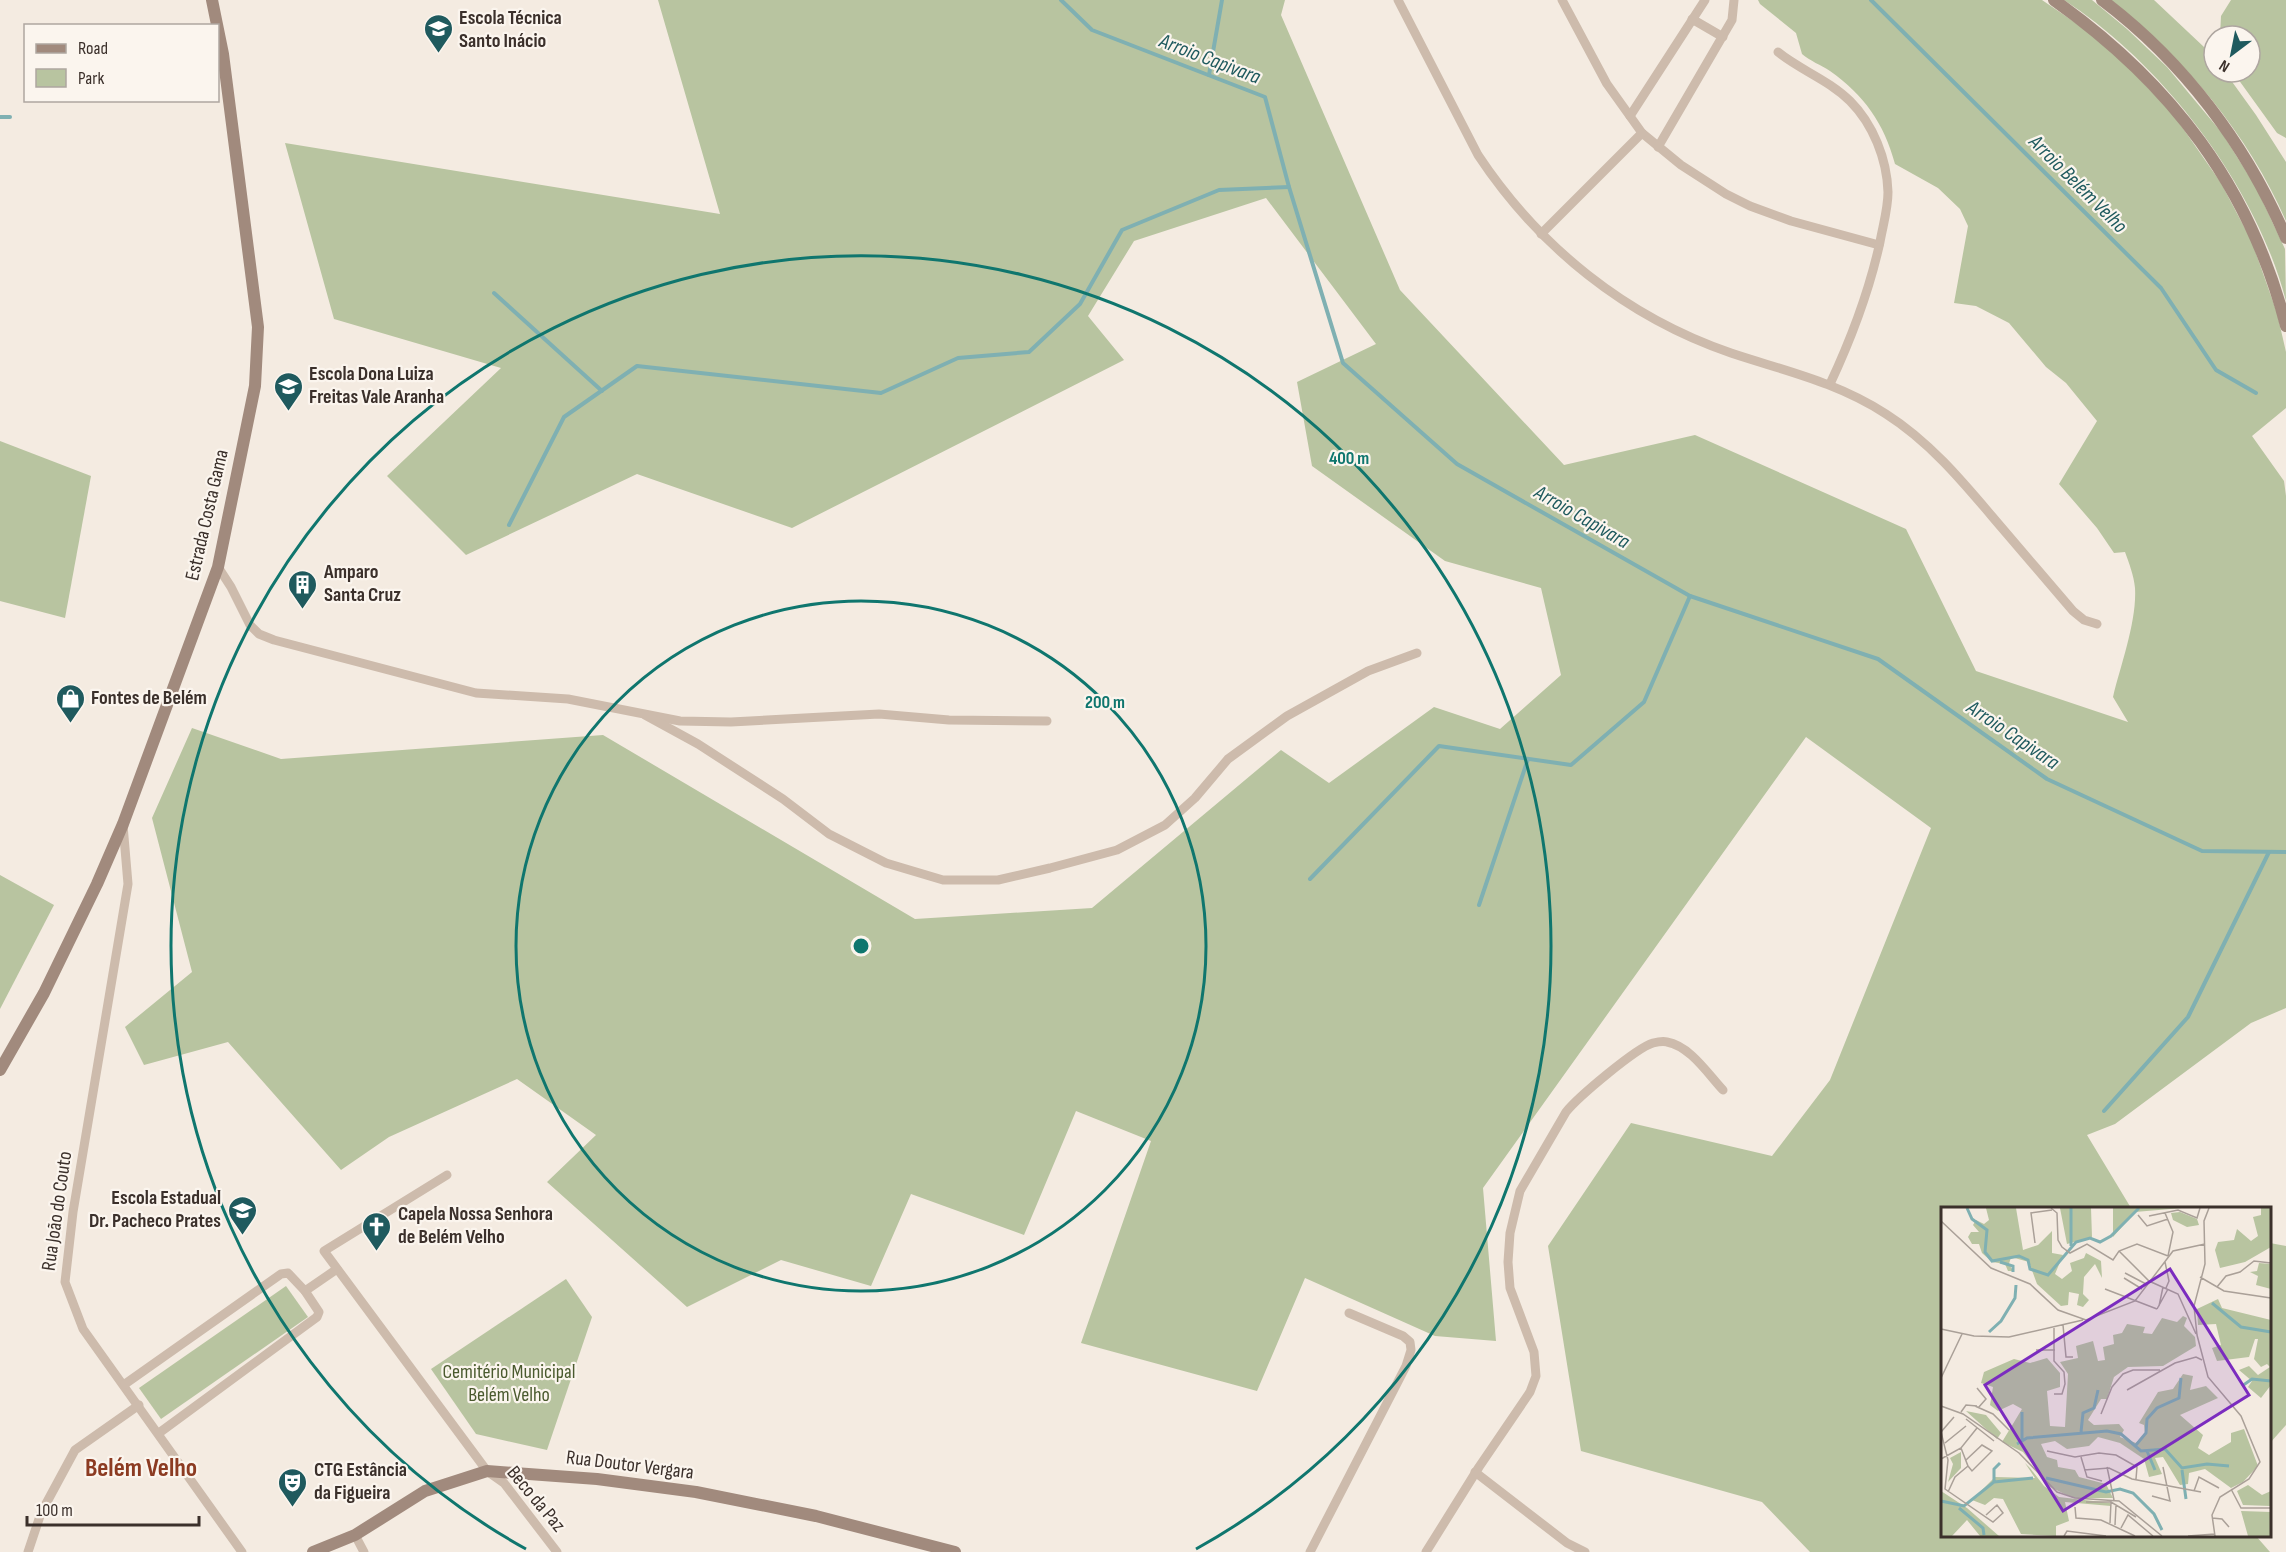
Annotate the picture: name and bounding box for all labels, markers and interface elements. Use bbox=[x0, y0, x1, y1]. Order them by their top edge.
place label: Escola Técnica Santo Inácio bbox=[459, 6, 562, 53]
school or university icon: Escola Técnica Santo Inácio bbox=[422, 13, 454, 55]
legend bbox=[24, 24, 219, 102]
north arrow bbox=[2202, 24, 2262, 84]
water label: Arroio Capivara bbox=[1155, 28, 1264, 90]
text: Road bbox=[78, 38, 108, 59]
text: N bbox=[2216, 55, 2234, 76]
text: Park bbox=[78, 68, 104, 89]
water label: Arroio Belém Velho bbox=[2023, 129, 2133, 239]
place label: Escola Dona Luiza Freitas Vale Aranha bbox=[309, 362, 444, 409]
school or university icon: Escola Dona Luiza Freitas Vale Aranha bbox=[272, 370, 304, 412]
street label: Estrada Costa Gama bbox=[180, 447, 234, 583]
text: 400 m bbox=[1329, 448, 1369, 469]
water label: Arroio Capivara bbox=[1529, 479, 1634, 555]
place label: Amparo Santa Cruz bbox=[323, 560, 401, 607]
building icon: Amparo Santa Cruz bbox=[287, 568, 319, 610]
shop icon: Fontes de Belém bbox=[54, 682, 86, 724]
place label: Fontes de Belém bbox=[91, 686, 207, 710]
text: 200 m bbox=[1085, 692, 1125, 713]
water label: Arroio Capivara bbox=[1961, 694, 2064, 775]
centre of rings bbox=[851, 936, 871, 956]
street label: Rua João do Couto bbox=[37, 1150, 77, 1272]
place label: Escola Estadual Dr. Pacheco Prates bbox=[89, 1186, 221, 1233]
school or university icon: Escola Estadual Dr. Pacheco Prates bbox=[226, 1194, 258, 1236]
place label: Capela Nossa Senhora de Belém Velho bbox=[398, 1202, 553, 1249]
inset map bbox=[1941, 1207, 2271, 1537]
church icon: Capela Nossa Senhora de Belém Velho bbox=[361, 1210, 393, 1252]
park label: Cemitério Municipal Belém Velho bbox=[443, 1360, 575, 1407]
street label: Rua Doutor Vergara bbox=[565, 1445, 695, 1485]
district label: Belém Velho bbox=[85, 1453, 197, 1484]
place label: CTG Estância da Figueira bbox=[314, 1458, 407, 1505]
street label: Beco da Paz bbox=[502, 1461, 570, 1537]
theatre icon: CTG Estância da Figueira bbox=[277, 1466, 309, 1508]
scale bar bbox=[27, 1489, 200, 1527]
text: 100 m bbox=[36, 1500, 73, 1521]

